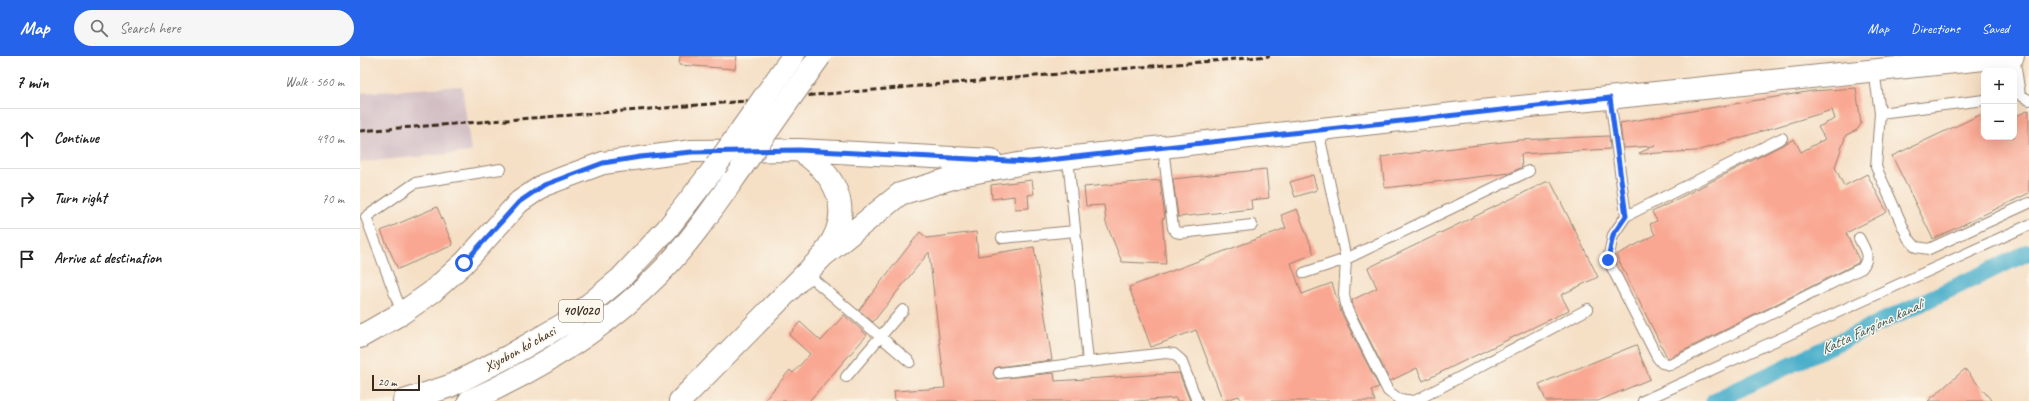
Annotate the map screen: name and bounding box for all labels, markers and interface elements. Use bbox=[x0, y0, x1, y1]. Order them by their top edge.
search box bbox=[74, 10, 354, 46]
text: Map bbox=[20, 16, 50, 40]
icon: search bbox=[88, 17, 110, 39]
text: Search here bbox=[120, 19, 181, 38]
text: Map bbox=[1868, 20, 1889, 37]
text: Directions bbox=[1911, 20, 1960, 37]
text: Saved bbox=[1982, 20, 2009, 37]
map controls bbox=[1981, 68, 2017, 140]
button: + bbox=[1981, 68, 2017, 104]
text: 7 min bbox=[16, 72, 49, 93]
text: Walk · 560 m bbox=[285, 74, 344, 90]
button: − bbox=[1981, 104, 2017, 140]
icon: ahead bbox=[16, 128, 38, 150]
text: Continue bbox=[54, 129, 99, 148]
text: 490 m bbox=[316, 131, 344, 147]
icon: right bbox=[16, 188, 38, 210]
text: Turn right bbox=[54, 189, 107, 208]
text: 70 m bbox=[322, 191, 344, 207]
icon: arrive bbox=[16, 248, 38, 270]
text: Arrive at destination bbox=[54, 249, 161, 268]
route end bbox=[1599, 251, 1617, 269]
route start bbox=[455, 254, 473, 272]
water label: Katta Farg'ona kanali bbox=[1818, 293, 1930, 359]
road number: 40V020 bbox=[559, 300, 603, 322]
street label: Xiyobon koʻchasi bbox=[481, 321, 561, 376]
scale bar bbox=[372, 373, 420, 392]
text: 20 m bbox=[378, 375, 397, 389]

